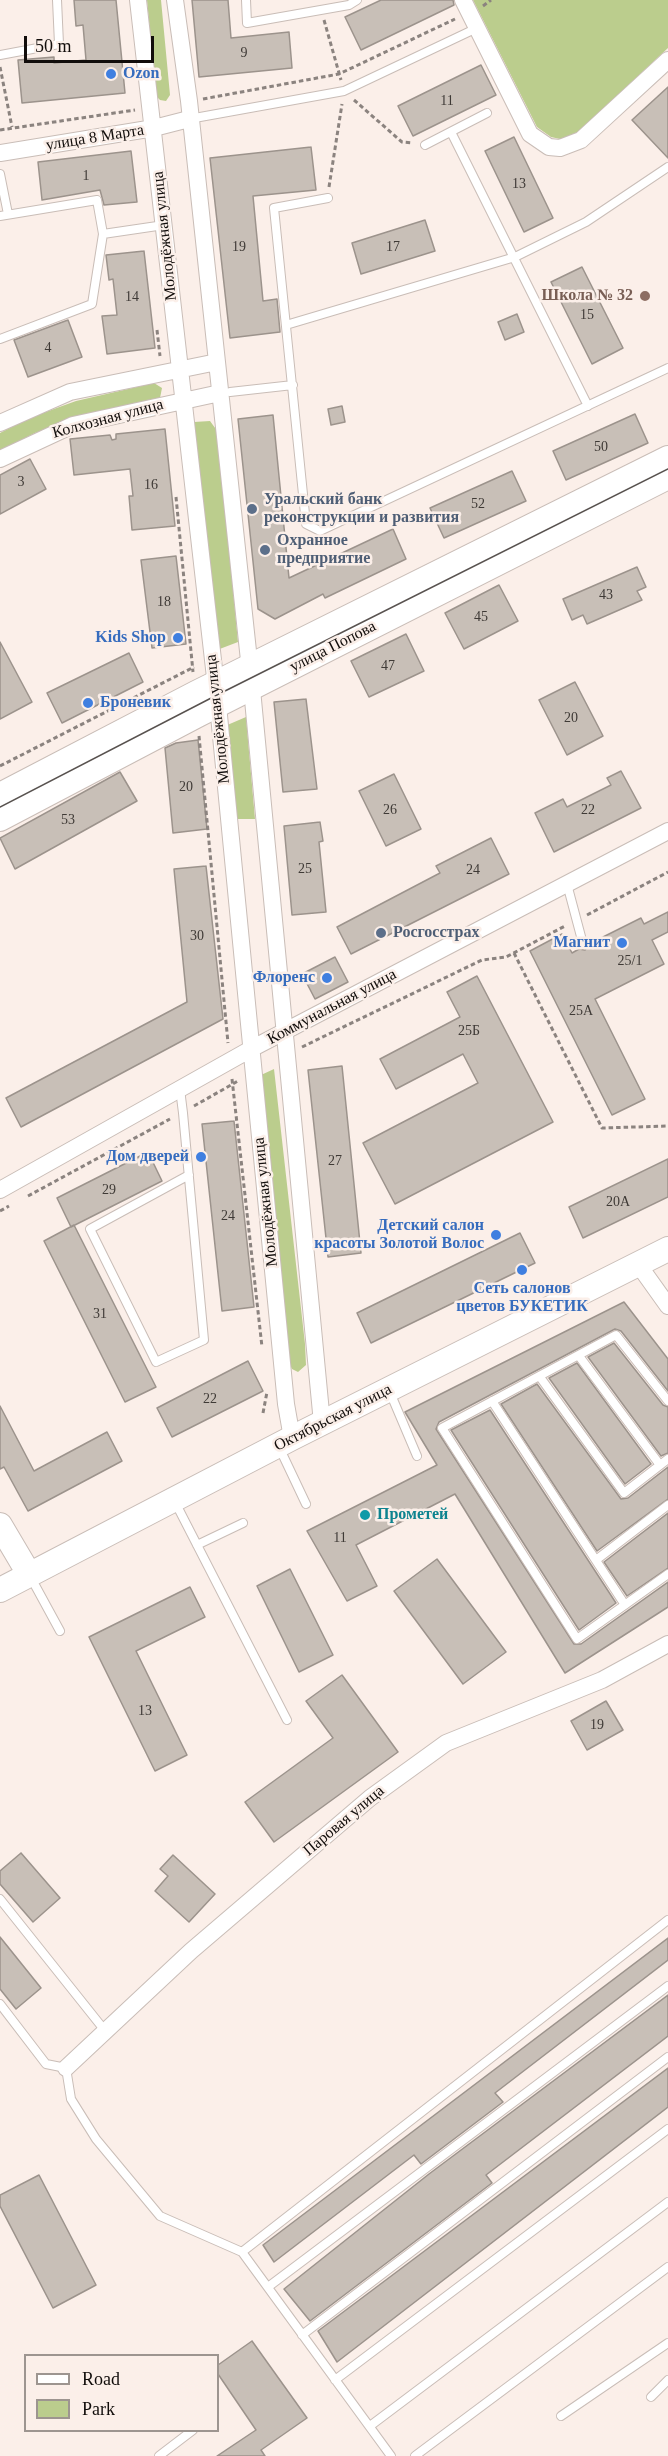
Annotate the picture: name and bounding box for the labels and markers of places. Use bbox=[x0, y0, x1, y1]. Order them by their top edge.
place label: Ozon bbox=[123, 64, 159, 84]
marker: Ozon bbox=[104, 67, 118, 81]
place label: Школа № 32 bbox=[542, 286, 633, 306]
marker: Школа № 32 bbox=[638, 289, 652, 303]
place label: Уральский банк реконструкции и развития bbox=[264, 490, 459, 528]
marker: Уральский банк реконструкции и развития bbox=[245, 502, 259, 516]
place label: Охранное предприятие bbox=[277, 531, 370, 569]
marker: Охранное предприятие bbox=[258, 543, 272, 557]
place label: Kids Shop bbox=[95, 628, 166, 648]
marker: Kids Shop bbox=[171, 631, 185, 645]
place label: Броневик bbox=[100, 693, 171, 713]
marker: Броневик bbox=[81, 696, 95, 710]
place label: Росгосстрах bbox=[393, 923, 480, 943]
marker: Росгосстрах bbox=[374, 926, 388, 940]
place label: Магнит bbox=[553, 933, 610, 953]
marker: Магнит bbox=[615, 936, 629, 950]
place label: Флоренс bbox=[253, 968, 315, 988]
marker: Флоренс bbox=[320, 971, 334, 985]
place label: Дом дверей bbox=[106, 1147, 189, 1167]
marker: Дом дверей bbox=[194, 1150, 208, 1164]
place label: Детский салон красоты Золотой Волос bbox=[314, 1216, 484, 1254]
marker: Детский салон красоты Золотой Волос bbox=[489, 1228, 503, 1242]
marker: Сеть салонов цветов БУКЕТИК bbox=[515, 1263, 529, 1277]
place label: Сеть салонов цветов БУКЕТИК bbox=[456, 1279, 588, 1317]
place label: Прометей bbox=[377, 1505, 448, 1525]
marker: Прометей bbox=[358, 1508, 372, 1522]

